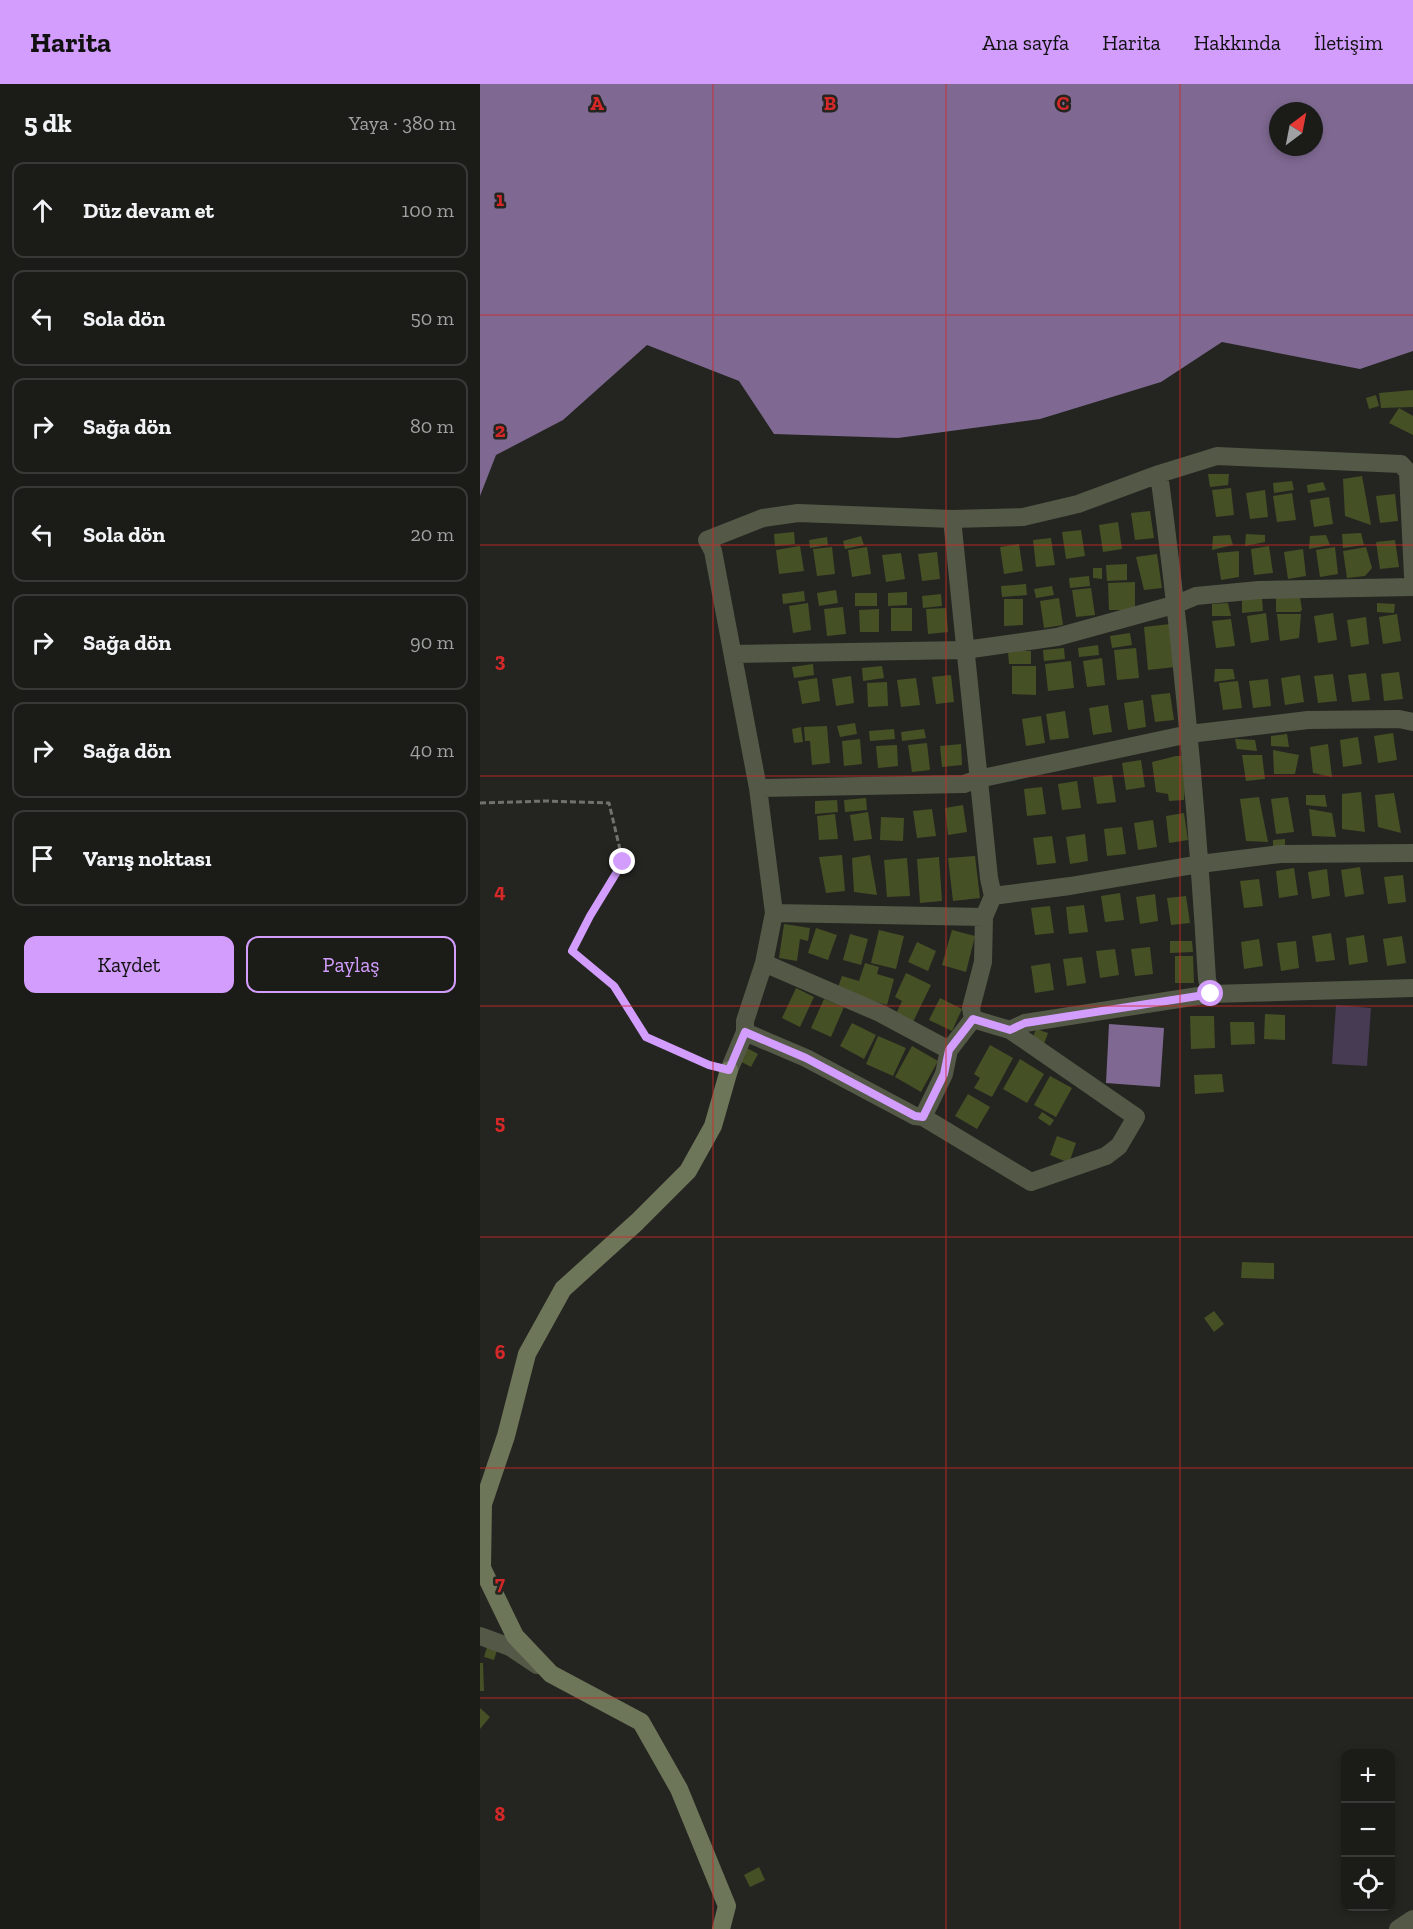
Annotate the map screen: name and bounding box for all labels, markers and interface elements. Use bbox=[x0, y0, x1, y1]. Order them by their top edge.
text: Harita bbox=[30, 26, 111, 59]
text: Ana sayfa bbox=[982, 30, 1069, 55]
text: Harita bbox=[1102, 30, 1161, 55]
text: Hakkında bbox=[1194, 30, 1281, 55]
text: İletişim bbox=[1314, 30, 1383, 55]
text: A bbox=[590, 91, 604, 115]
text: B bbox=[824, 91, 836, 115]
text: C bbox=[1057, 91, 1070, 115]
north arrow bbox=[1269, 102, 1323, 156]
text: 5 dk bbox=[24, 107, 72, 139]
text: Yaya · 380 m bbox=[349, 111, 456, 135]
text: 1 bbox=[496, 187, 504, 211]
icon: ahead bbox=[26, 194, 59, 227]
text: Düz devam et bbox=[83, 197, 214, 224]
text: 100 m bbox=[401, 198, 454, 222]
icon: left bbox=[26, 302, 59, 335]
text: Sola dön bbox=[83, 305, 165, 332]
text: 50 m bbox=[410, 306, 454, 330]
icon: right bbox=[26, 410, 59, 443]
text: Sağa dön bbox=[83, 413, 171, 440]
text: 80 m bbox=[410, 414, 454, 438]
text: 2 bbox=[495, 418, 506, 442]
icon: left bbox=[26, 518, 59, 551]
text: Sola dön bbox=[83, 521, 165, 548]
text: 20 m bbox=[410, 522, 454, 546]
icon: right bbox=[26, 626, 59, 659]
text: Sağa dön bbox=[83, 629, 171, 656]
text: 90 m bbox=[410, 630, 454, 654]
text: 3 bbox=[495, 648, 506, 672]
icon: right bbox=[26, 734, 59, 767]
text: Sağa dön bbox=[83, 737, 171, 764]
text: 40 m bbox=[410, 738, 454, 762]
icon: arrive bbox=[26, 842, 59, 875]
text: Varış noktası bbox=[83, 845, 212, 872]
route end bbox=[609, 848, 635, 874]
text: 4 bbox=[494, 879, 506, 903]
button: Kaydet bbox=[24, 936, 234, 993]
button: Paylaş bbox=[246, 936, 456, 993]
route start bbox=[1197, 980, 1223, 1006]
text: 5 bbox=[495, 1110, 505, 1134]
text: 6 bbox=[495, 1340, 506, 1364]
text: 7 bbox=[495, 1571, 505, 1595]
map controls bbox=[1341, 1749, 1395, 1911]
button: + bbox=[1341, 1749, 1395, 1803]
text: 8 bbox=[495, 1802, 506, 1826]
button: − bbox=[1341, 1803, 1395, 1857]
button: locate bbox=[1341, 1857, 1395, 1911]

